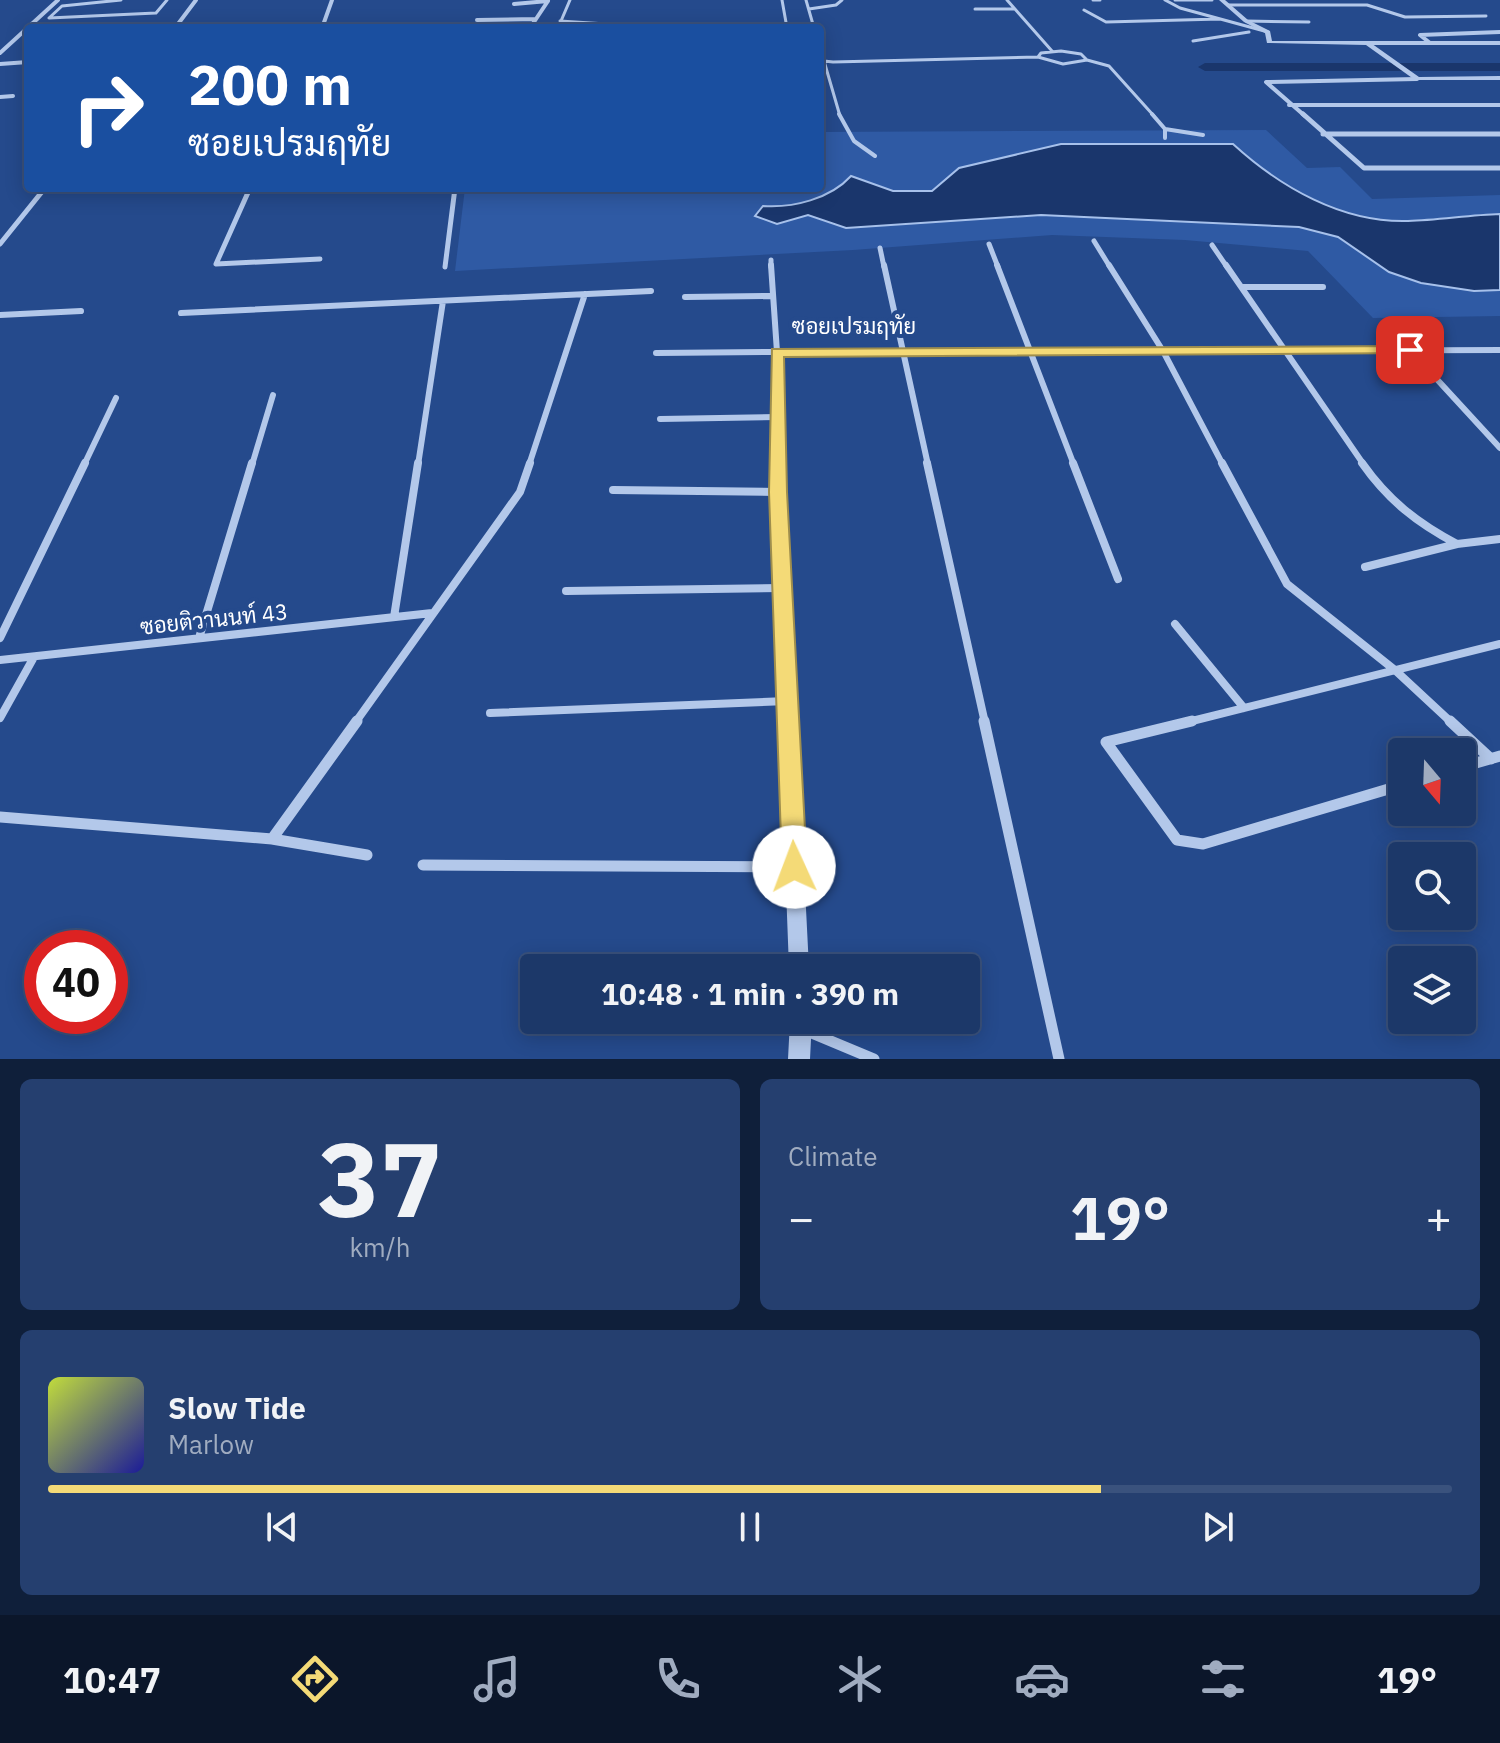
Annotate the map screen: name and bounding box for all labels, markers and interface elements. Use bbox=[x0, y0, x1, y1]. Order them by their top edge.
text: 200 m bbox=[188, 48, 352, 120]
icon: right bbox=[56, 56, 160, 160]
text: ซอยเปรมฤทัย bbox=[188, 119, 391, 166]
street label: ซอยเปรมฤทัย bbox=[792, 311, 916, 340]
pin bbox=[1376, 316, 1444, 384]
icon: arrive bbox=[1388, 328, 1432, 372]
street label: ซอยติวานนท์ 43 bbox=[139, 596, 289, 641]
north arrow bbox=[1388, 738, 1476, 826]
map controls bbox=[1388, 738, 1476, 1034]
position arrow bbox=[752, 825, 836, 909]
button: search bbox=[1388, 842, 1476, 930]
speed limit sign: 40 bbox=[24, 930, 128, 1034]
button: layers bbox=[1388, 946, 1476, 1034]
text: 10:48 · 1 min · 390 m bbox=[601, 974, 899, 1013]
text: 37 bbox=[318, 1110, 442, 1246]
text: Climate bbox=[788, 1139, 878, 1173]
text: 19° bbox=[1070, 1178, 1170, 1257]
text: − bbox=[788, 1189, 814, 1246]
text: + bbox=[1426, 1189, 1452, 1246]
text: km/h bbox=[349, 1230, 411, 1264]
text: Slow Tide bbox=[168, 1388, 306, 1427]
text: Marlow bbox=[168, 1427, 254, 1461]
icon: previous bbox=[260, 1505, 304, 1549]
icon: pause bbox=[728, 1505, 772, 1549]
icon: next bbox=[1196, 1505, 1240, 1549]
icon: directions bbox=[287, 1651, 343, 1707]
icon: music bbox=[469, 1651, 525, 1707]
icon: phone bbox=[650, 1651, 706, 1707]
icon: climate bbox=[832, 1651, 888, 1707]
icon: car bbox=[1014, 1651, 1070, 1707]
icon: filters bbox=[1195, 1651, 1251, 1707]
text: 10:47 bbox=[63, 1656, 161, 1703]
text: 19° bbox=[1377, 1656, 1437, 1703]

